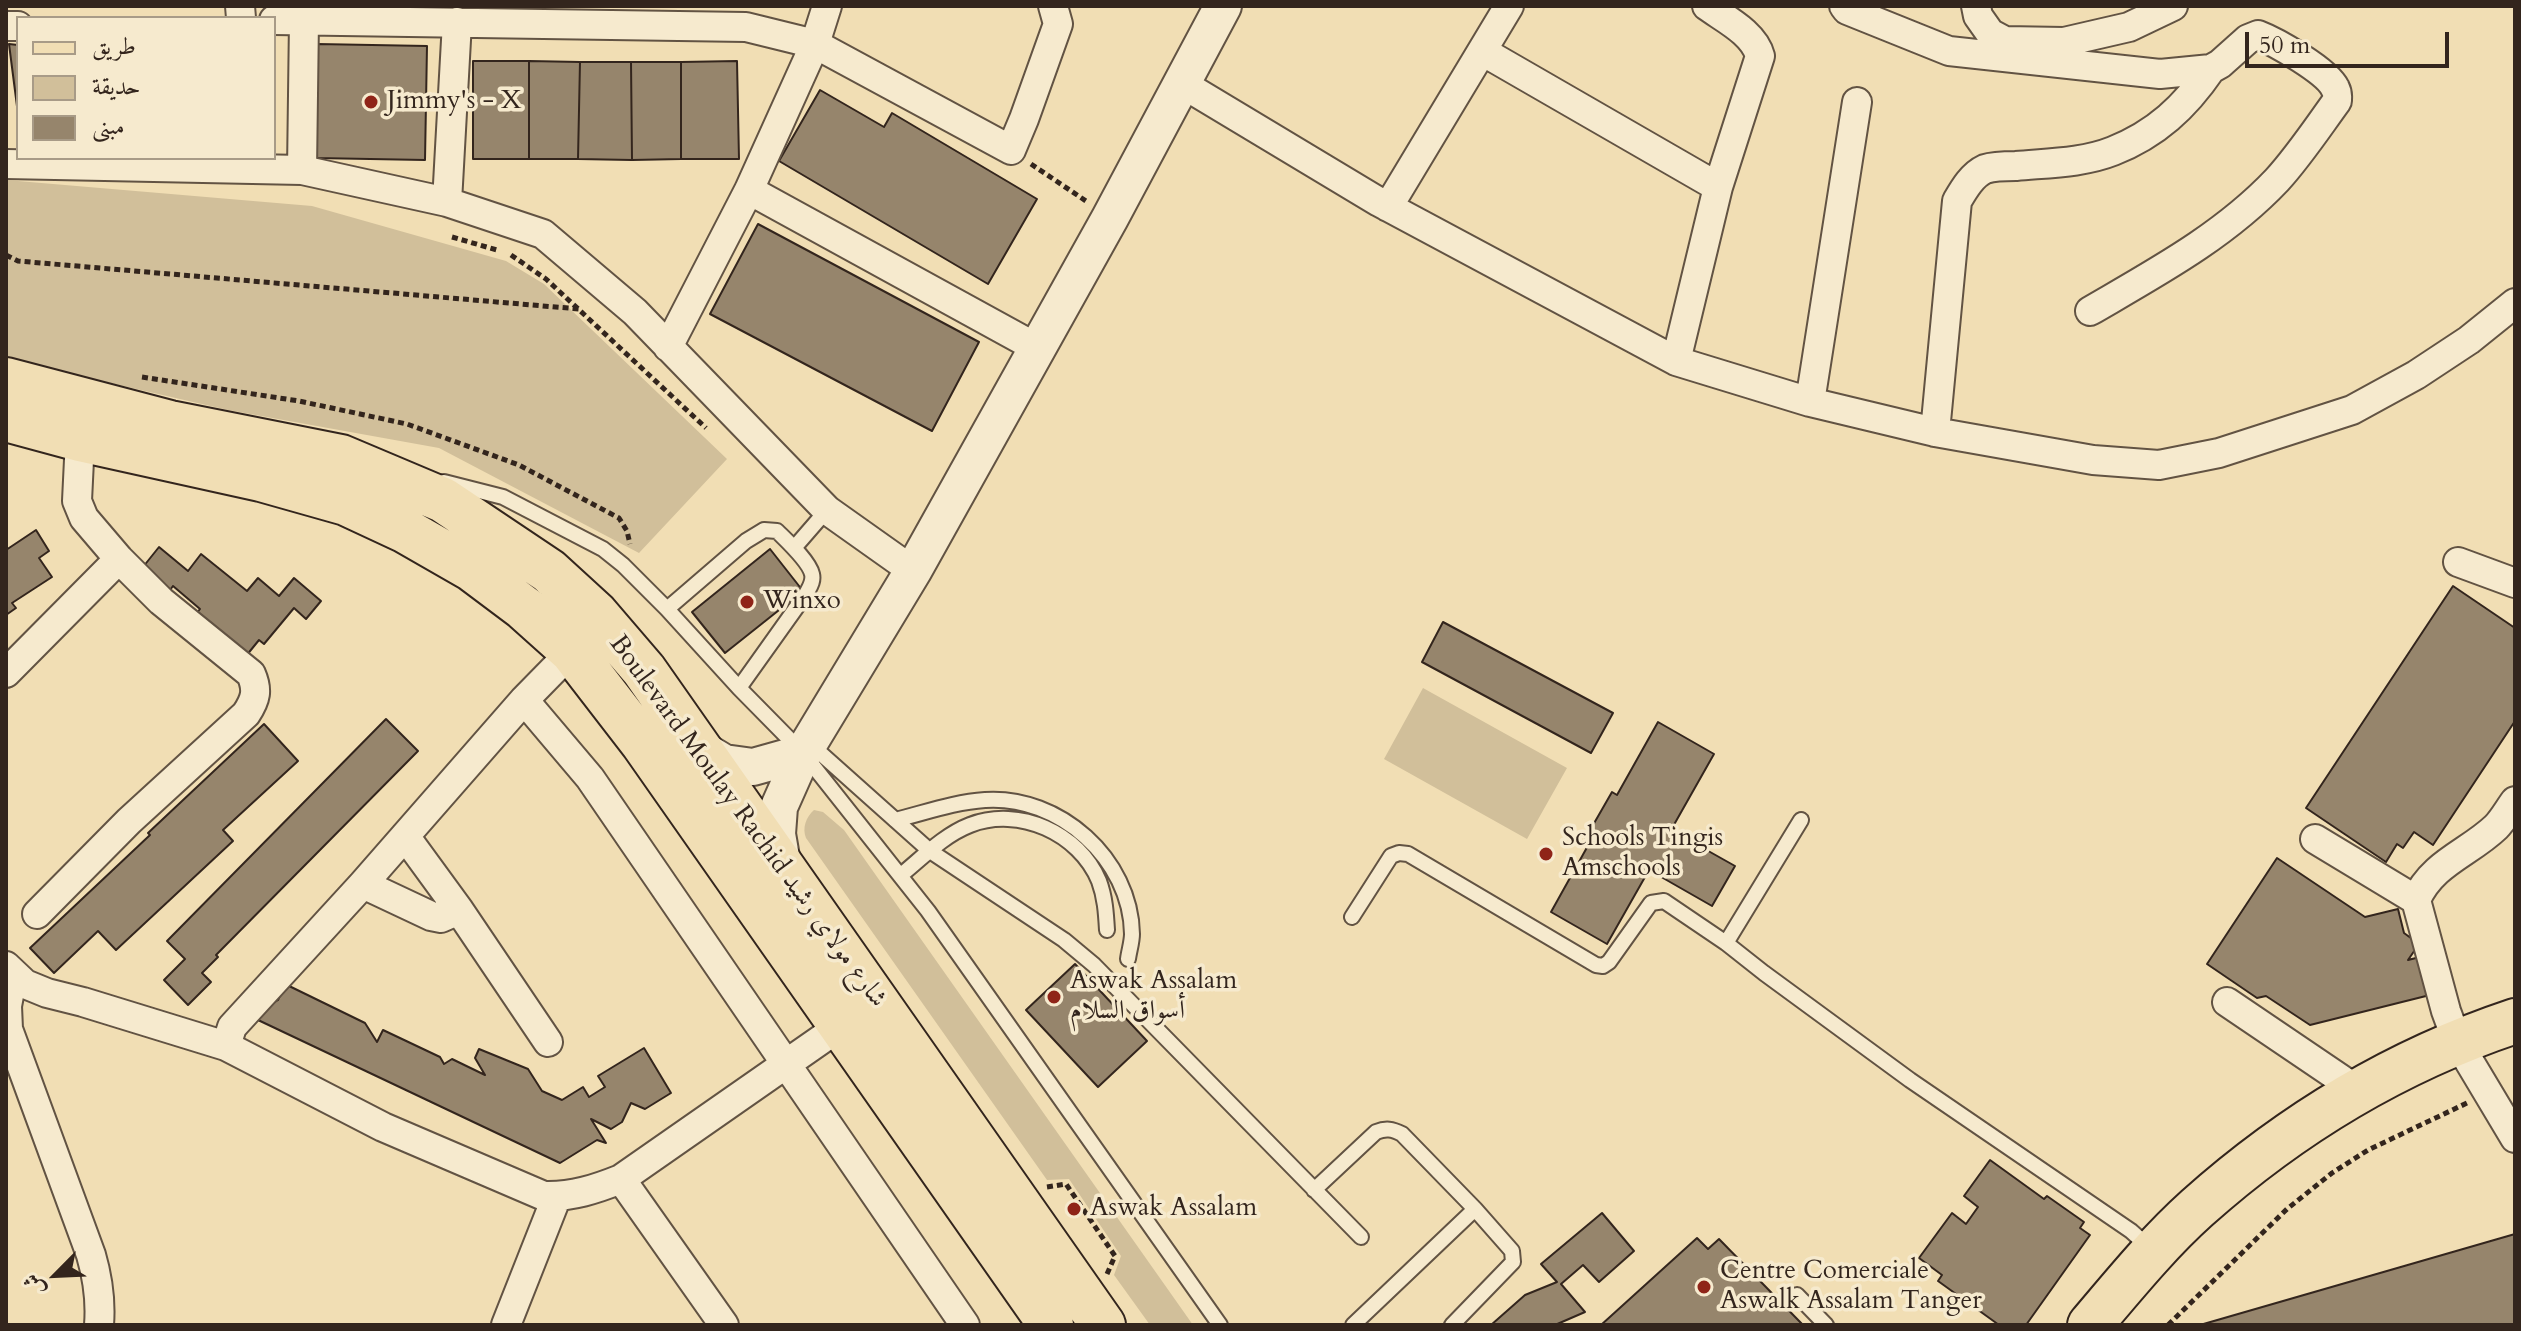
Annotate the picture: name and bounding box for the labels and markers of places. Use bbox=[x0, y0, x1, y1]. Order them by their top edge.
place label: Jimmy's - X bbox=[387, 86, 521, 118]
marker: Jimmy's - X bbox=[362, 93, 380, 111]
place label: Winxo bbox=[763, 586, 841, 618]
marker: Winxo bbox=[738, 593, 756, 611]
place label: Schools Tingis Amschools bbox=[1562, 823, 1723, 884]
marker: Schools Tingis Amschools bbox=[1537, 845, 1555, 863]
place label: Aswak Assalam أسواق السلام bbox=[1070, 966, 1237, 1028]
marker: Aswak Assalam أسواق السلام bbox=[1045, 988, 1063, 1006]
place label: Aswak Assalam bbox=[1090, 1193, 1257, 1225]
marker: Aswak Assalam bbox=[1065, 1200, 1083, 1218]
place label: Centre Comerciale Aswalk Assalam Tanger bbox=[1720, 1256, 1982, 1318]
marker: Centre Comerciale Aswalk Assalam Tanger bbox=[1695, 1278, 1713, 1296]

